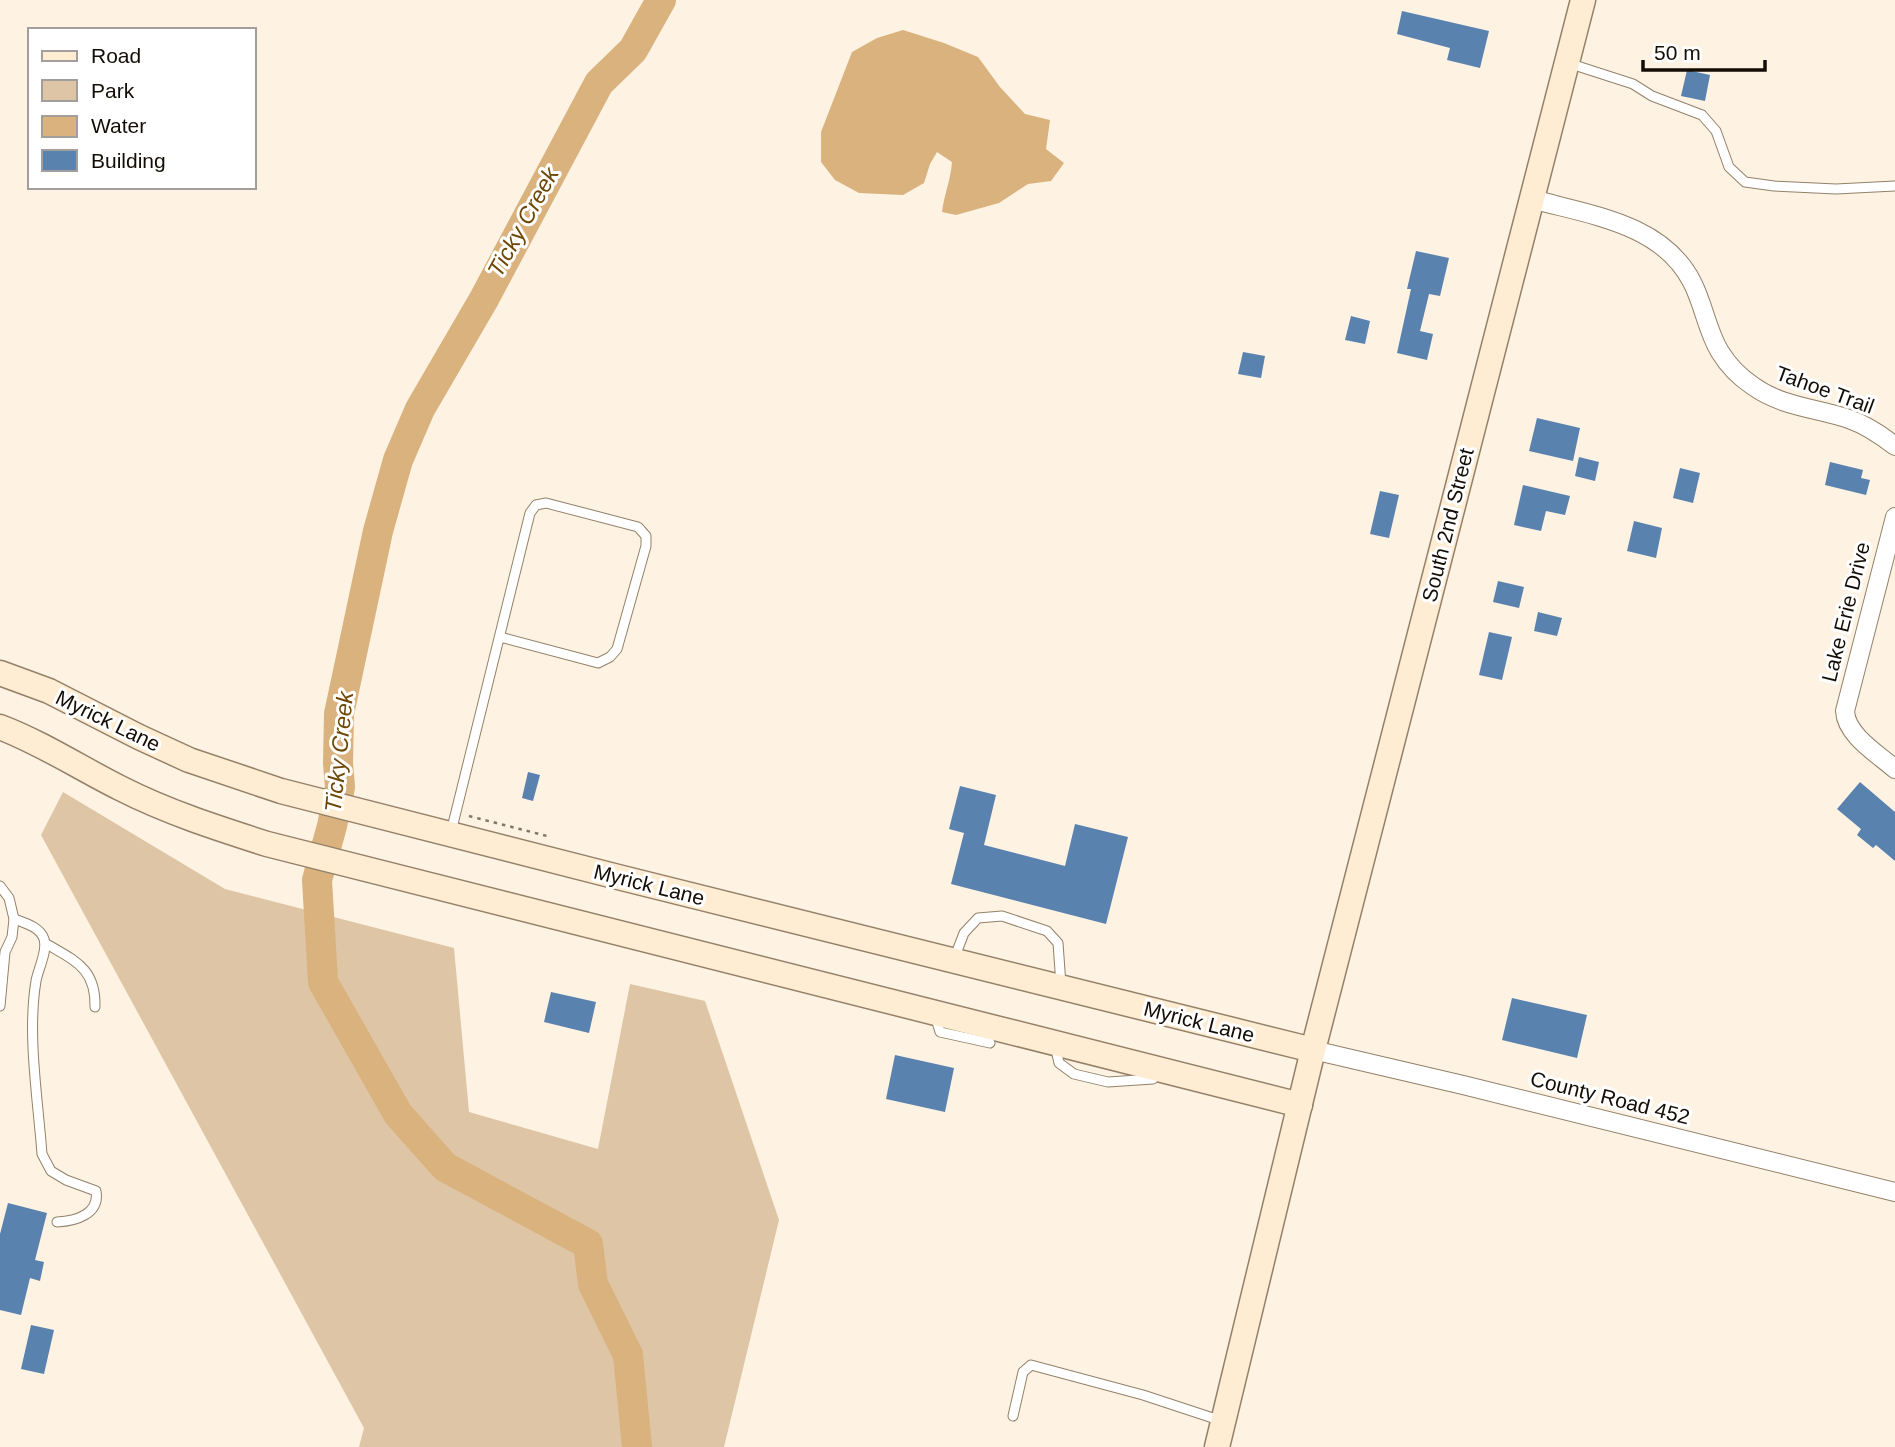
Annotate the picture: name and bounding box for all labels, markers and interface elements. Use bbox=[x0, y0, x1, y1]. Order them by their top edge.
legend bbox=[28, 28, 256, 189]
scale bar bbox=[1643, 28, 1766, 72]
text: 50 m bbox=[1654, 41, 1701, 64]
text: Road bbox=[91, 44, 141, 67]
text: Park bbox=[91, 79, 135, 102]
text: Water bbox=[91, 114, 146, 137]
text: Building bbox=[91, 149, 166, 172]
water label: Ticky Creek bbox=[482, 161, 564, 281]
street label: Tahoe Trail bbox=[1773, 361, 1877, 418]
street label: South 2nd Street bbox=[1417, 445, 1478, 604]
street label: Lake Erie Drive bbox=[1817, 539, 1874, 684]
street label: Myrick Lane bbox=[52, 685, 164, 756]
water label: Ticky Creek bbox=[320, 689, 358, 814]
street label: Myrick Lane bbox=[591, 860, 707, 909]
street label: Myrick Lane bbox=[1141, 997, 1257, 1046]
street label: County Road 452 bbox=[1528, 1067, 1692, 1128]

